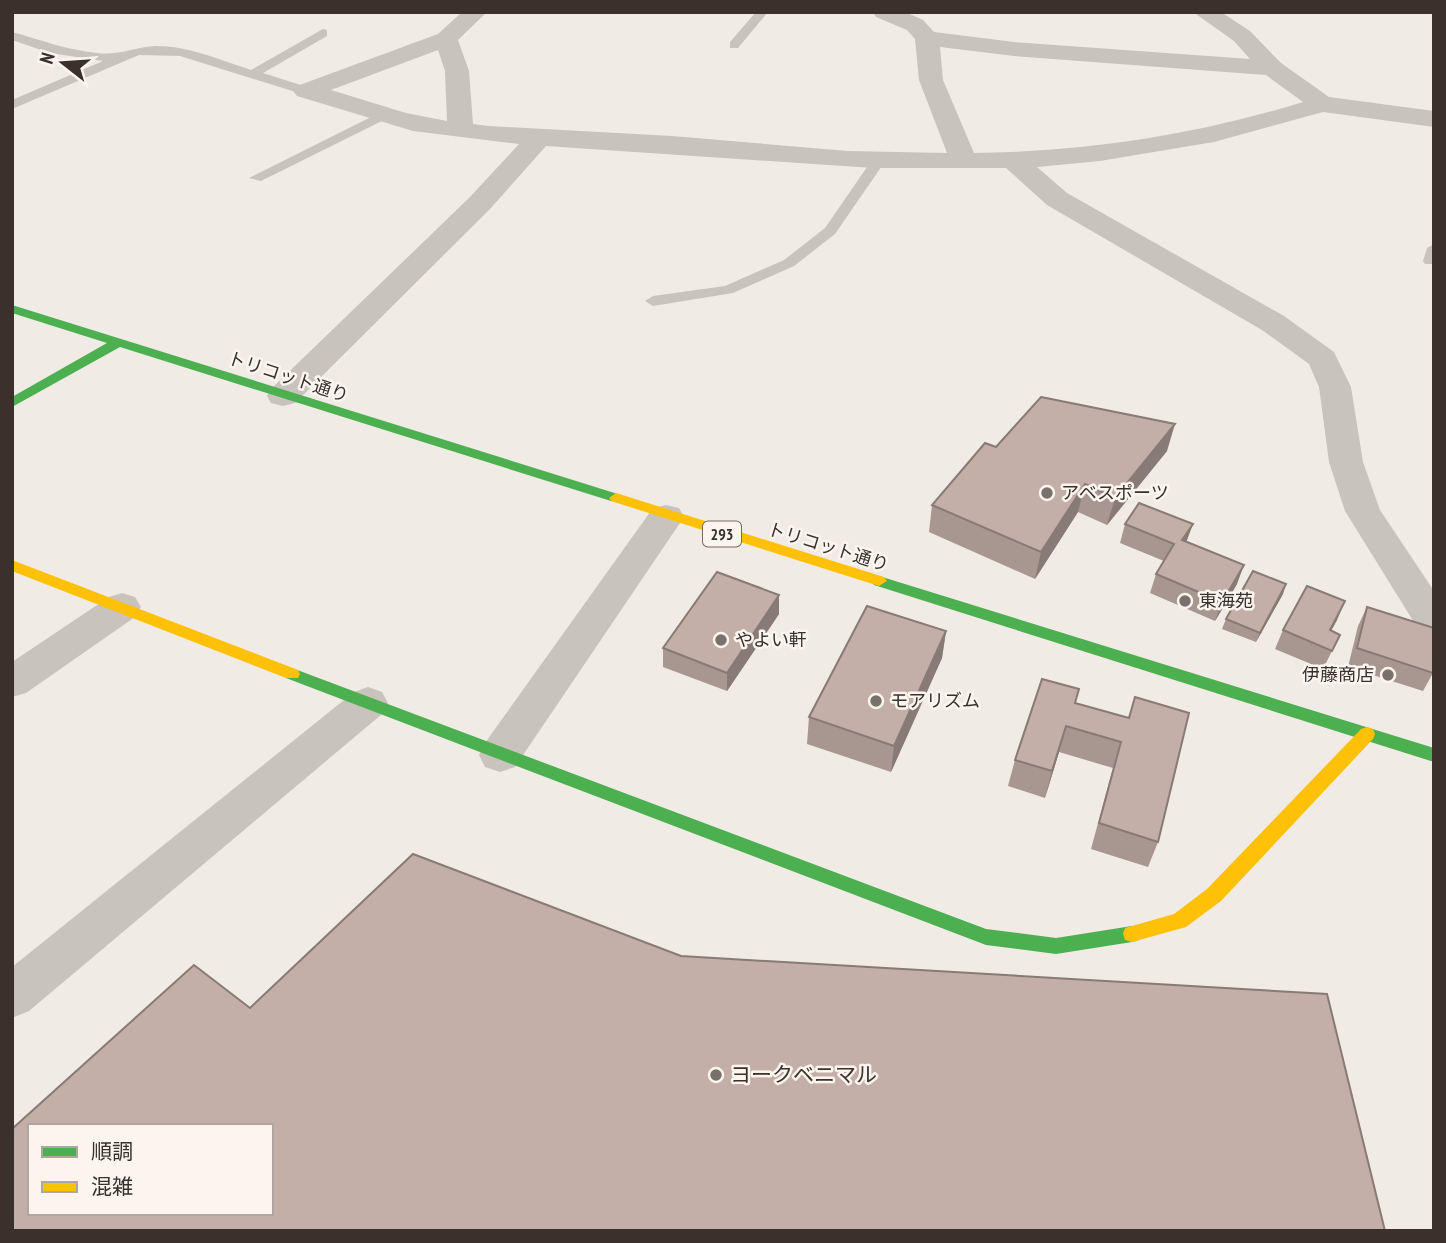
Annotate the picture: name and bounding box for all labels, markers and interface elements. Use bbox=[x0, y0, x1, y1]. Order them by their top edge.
north arrow bbox=[28, 28, 98, 98]
text: N bbox=[34, 50, 60, 66]
street label: トリコット通り bbox=[225, 346, 352, 407]
place label: アベスポーツ bbox=[1061, 481, 1169, 504]
marker: アベスポーツ bbox=[1039, 485, 1055, 501]
street label: トリコット通り bbox=[765, 517, 892, 576]
road number: 293 bbox=[703, 522, 741, 547]
place label: 東海苑 bbox=[1199, 589, 1253, 612]
marker: 東海苑 bbox=[1177, 593, 1193, 609]
place label: やよい軒 bbox=[735, 628, 807, 651]
marker: やよい軒 bbox=[713, 632, 729, 648]
place label: 伊藤商店 bbox=[1302, 663, 1374, 686]
marker: 伊藤商店 bbox=[1380, 667, 1396, 683]
place label: モアリズム bbox=[890, 689, 980, 712]
marker: モアリズム bbox=[868, 693, 884, 709]
place label: ヨークベニマル bbox=[730, 1061, 877, 1088]
marker: ヨークベニマル bbox=[708, 1067, 724, 1083]
legend bbox=[28, 1124, 273, 1215]
text: 順調 bbox=[91, 1138, 133, 1165]
text: 混雑 bbox=[91, 1173, 133, 1200]

